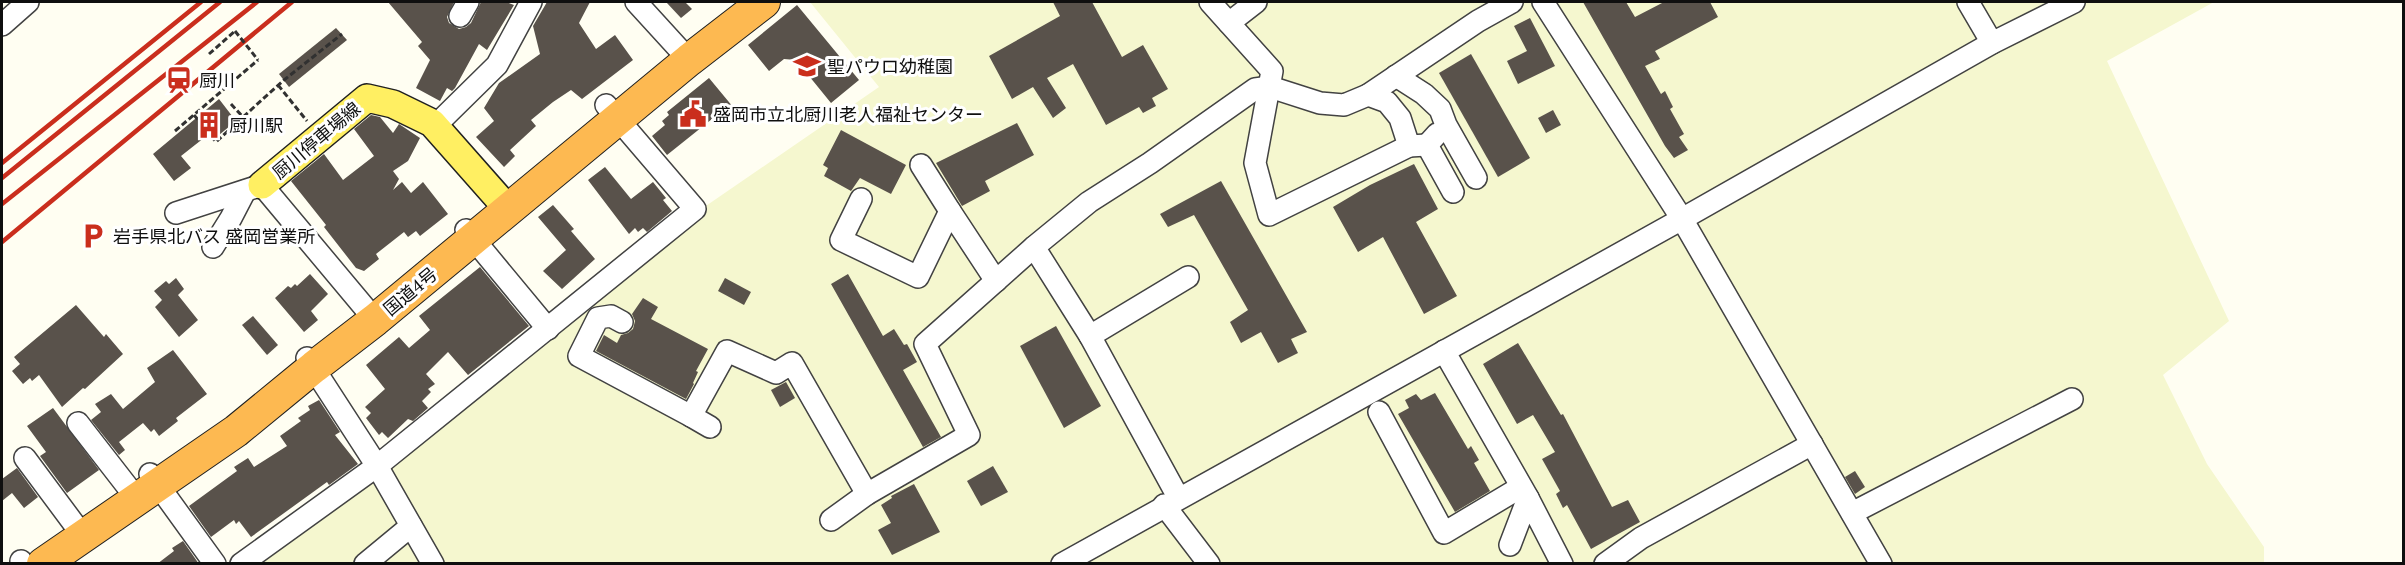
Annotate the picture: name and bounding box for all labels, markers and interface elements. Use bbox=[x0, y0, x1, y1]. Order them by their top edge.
school or university icon: 聖パウロ幼稚園 bbox=[792, 51, 822, 81]
place label: 聖パウロ幼稚園 bbox=[827, 54, 953, 78]
station icon: 厨川 bbox=[164, 65, 194, 95]
place label: 厨川 bbox=[199, 68, 235, 92]
street label: 厨川停車場線 bbox=[267, 96, 365, 184]
public building icon: 盛岡市立北厨川老人福祉センター bbox=[678, 99, 708, 129]
place label: 盛岡市立北厨川老人福祉センター bbox=[713, 102, 983, 126]
building icon: 厨川駅 bbox=[194, 110, 224, 140]
place label: 厨川駅 bbox=[229, 113, 283, 137]
parking icon: 岩手県北バス 盛岡営業所 bbox=[78, 221, 108, 251]
place label: 岩手県北バス 盛岡営業所 bbox=[113, 224, 315, 248]
street label: 国道4号 bbox=[378, 261, 442, 321]

